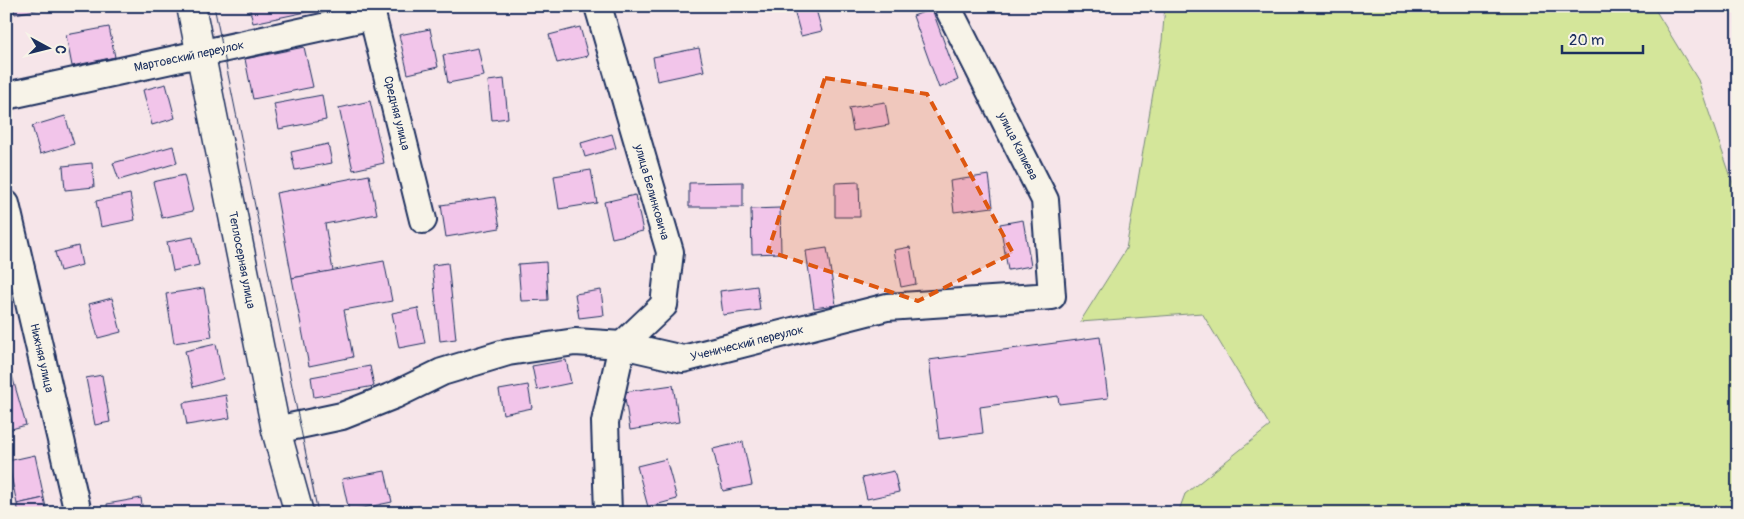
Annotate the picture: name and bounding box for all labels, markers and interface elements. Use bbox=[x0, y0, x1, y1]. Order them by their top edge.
north arrow bbox=[22, 22, 72, 72]
scale bar bbox=[1562, 22, 1643, 54]
text: 20 m bbox=[1569, 31, 1604, 50]
street label: Мартовский переулок bbox=[133, 38, 245, 75]
text: С bbox=[51, 44, 69, 55]
street label: Средняя улица bbox=[380, 74, 413, 152]
street label: улица Капиева bbox=[994, 109, 1041, 183]
street label: улица Белинковича bbox=[630, 142, 672, 242]
street label: Теплосерная улица bbox=[225, 210, 258, 310]
street label: Нижняя улица bbox=[26, 322, 57, 394]
street label: Ученический переулок bbox=[689, 322, 805, 365]

